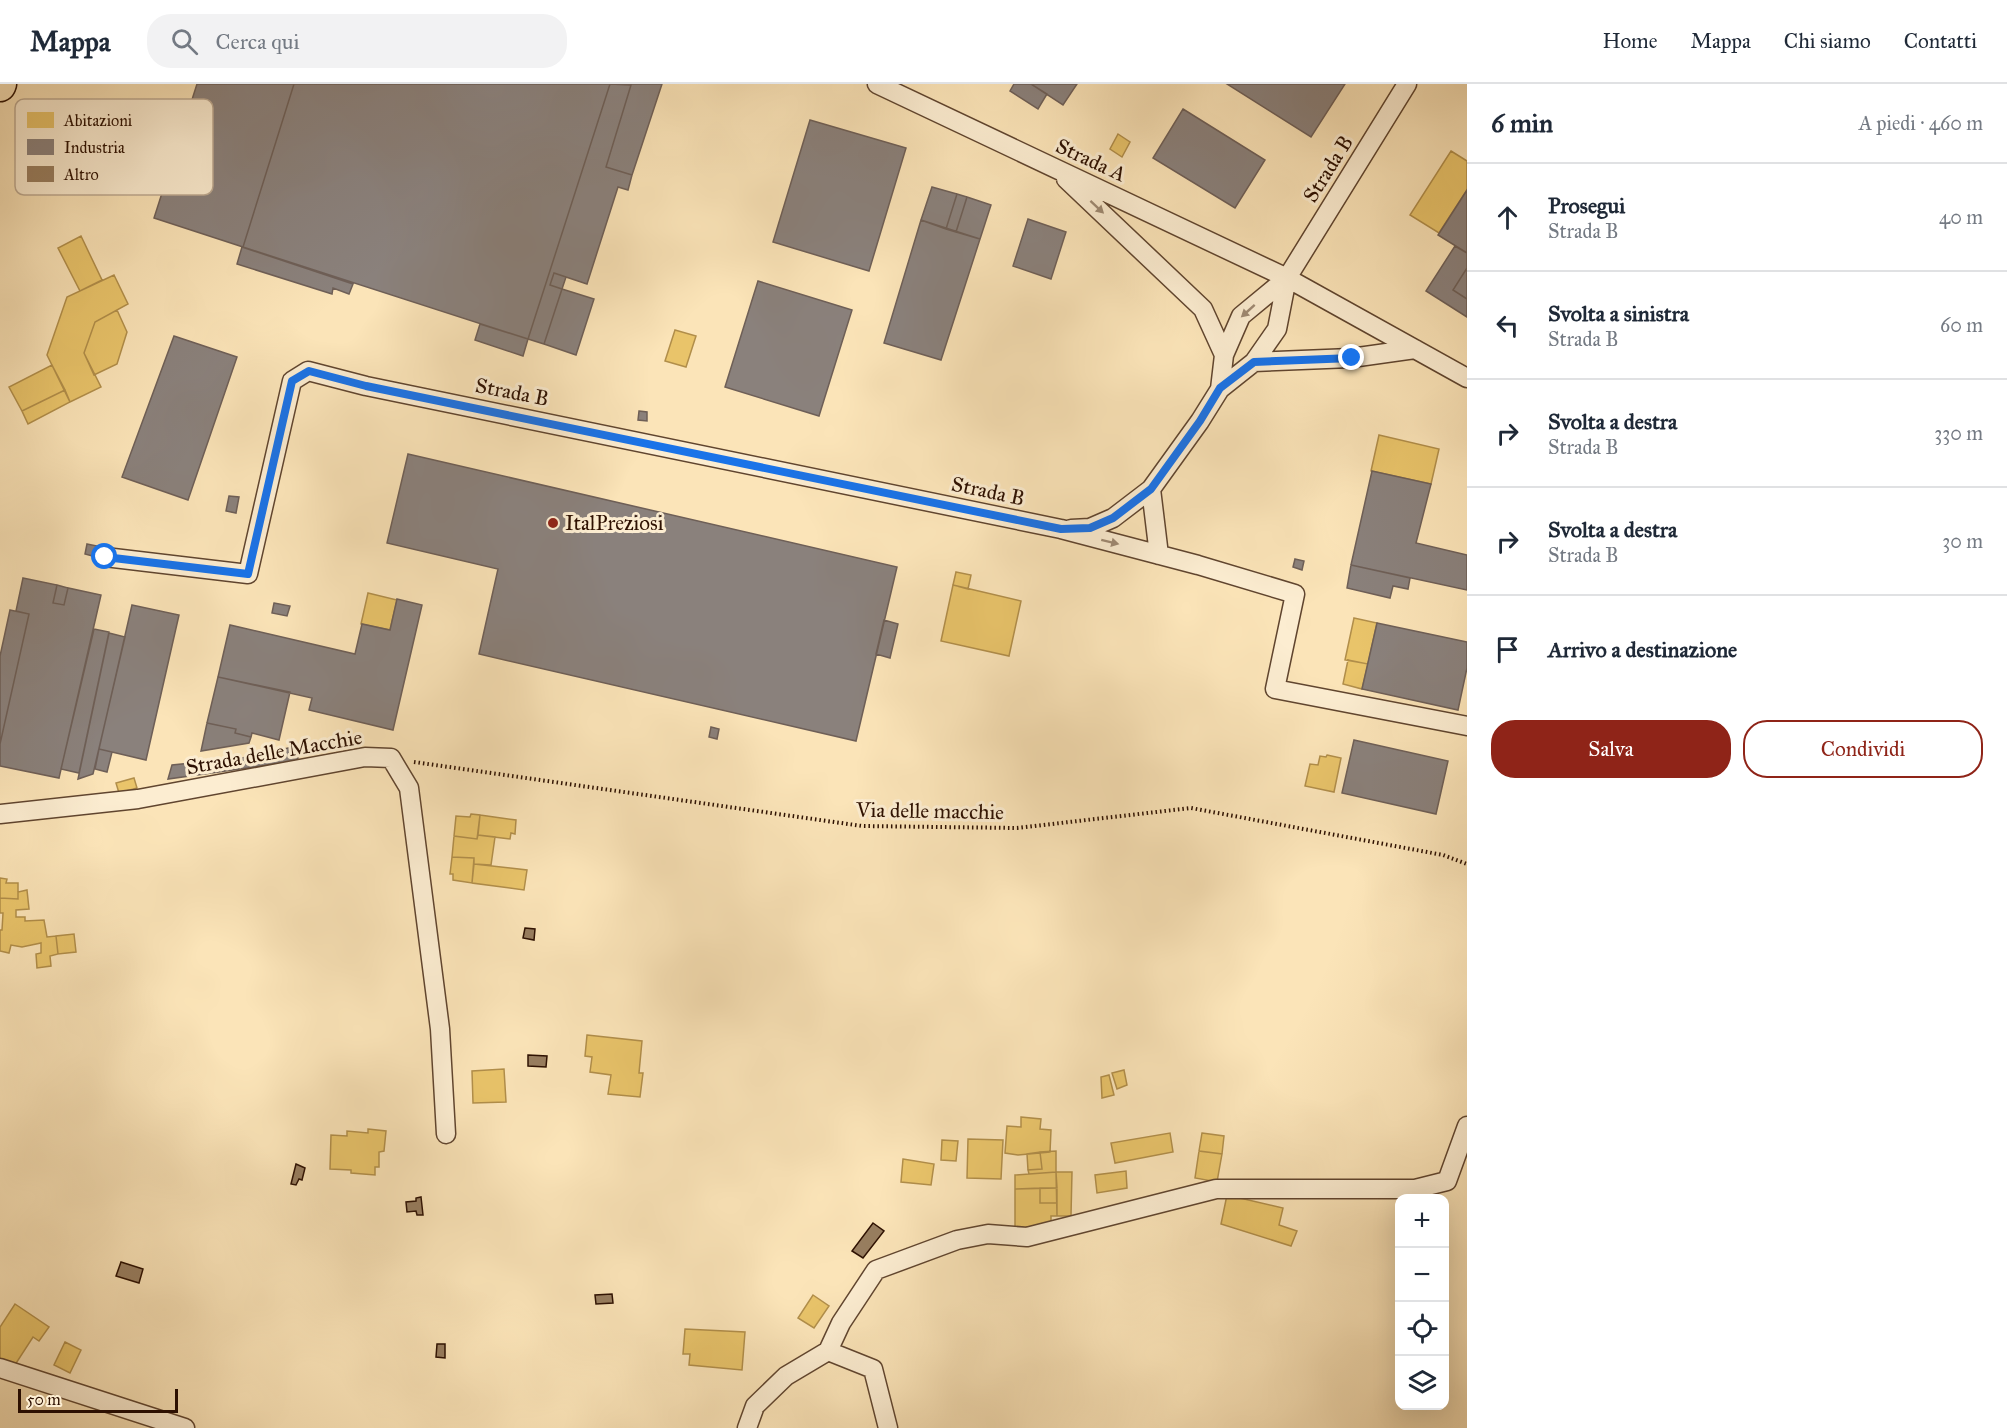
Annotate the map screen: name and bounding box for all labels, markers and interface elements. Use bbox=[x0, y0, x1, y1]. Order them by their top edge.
search box bbox=[147, 14, 567, 68]
text: Mappa bbox=[30, 24, 111, 59]
icon: search bbox=[168, 25, 201, 58]
text: Cerca qui bbox=[216, 28, 299, 55]
text: Home bbox=[1603, 28, 1657, 54]
text: Mappa bbox=[1690, 28, 1751, 54]
text: Chi siamo bbox=[1784, 28, 1871, 54]
text: Contatti bbox=[1904, 28, 1977, 54]
legend bbox=[15, 99, 213, 195]
text: 6 min bbox=[1491, 107, 1553, 139]
text: Abitazioni bbox=[63, 111, 133, 130]
text: A piedi · 460 m bbox=[1859, 111, 1983, 135]
street label: Strada B bbox=[1297, 131, 1359, 207]
street label: Strada A bbox=[1052, 133, 1130, 187]
text: Industria bbox=[64, 138, 125, 157]
text: Altro bbox=[63, 165, 99, 184]
text: Prosegui bbox=[1548, 192, 1625, 219]
one-way arrow bbox=[1089, 200, 1103, 214]
icon: ahead bbox=[1491, 201, 1524, 234]
text: 40 m bbox=[1939, 205, 1983, 229]
text: Strada B bbox=[1548, 219, 1619, 243]
text: Svolta a sinistra bbox=[1548, 300, 1689, 327]
one-way arrow bbox=[1241, 304, 1256, 318]
icon: left bbox=[1491, 309, 1524, 342]
text: 60 m bbox=[1940, 313, 1983, 337]
text: Strada B bbox=[1548, 327, 1619, 351]
route end bbox=[1338, 344, 1364, 370]
street label: Strada B bbox=[473, 372, 551, 412]
text: Svolta a destra bbox=[1548, 408, 1677, 435]
icon: right bbox=[1491, 417, 1524, 450]
text: 330 m bbox=[1934, 421, 1983, 445]
text: Strada B bbox=[1548, 435, 1619, 459]
street label: Strada B bbox=[949, 471, 1027, 511]
place label: ItalPreziosi bbox=[565, 510, 664, 536]
marker: ItalPreziosi bbox=[546, 516, 560, 530]
text: Svolta a destra bbox=[1548, 516, 1677, 543]
icon: right bbox=[1491, 525, 1524, 558]
text: 30 m bbox=[1942, 529, 1983, 553]
one-way arrow bbox=[1101, 538, 1119, 547]
route start bbox=[91, 543, 117, 569]
text: Strada B bbox=[1548, 543, 1619, 567]
icon: arrive bbox=[1491, 633, 1524, 666]
text: Arrivo a destinazione bbox=[1548, 636, 1737, 663]
button: Salva bbox=[1491, 720, 1731, 778]
button: Condividi bbox=[1743, 720, 1983, 778]
street label: Strada delle Macchie bbox=[184, 724, 364, 780]
street label: Via delle macchie bbox=[855, 797, 1004, 825]
map controls bbox=[1395, 1194, 1449, 1410]
button: + bbox=[1395, 1194, 1449, 1248]
button: − bbox=[1395, 1248, 1449, 1302]
button: locate bbox=[1395, 1302, 1449, 1356]
button: layers bbox=[1395, 1356, 1449, 1410]
scale bar bbox=[18, 1386, 178, 1414]
text: 50 m bbox=[27, 1390, 61, 1409]

